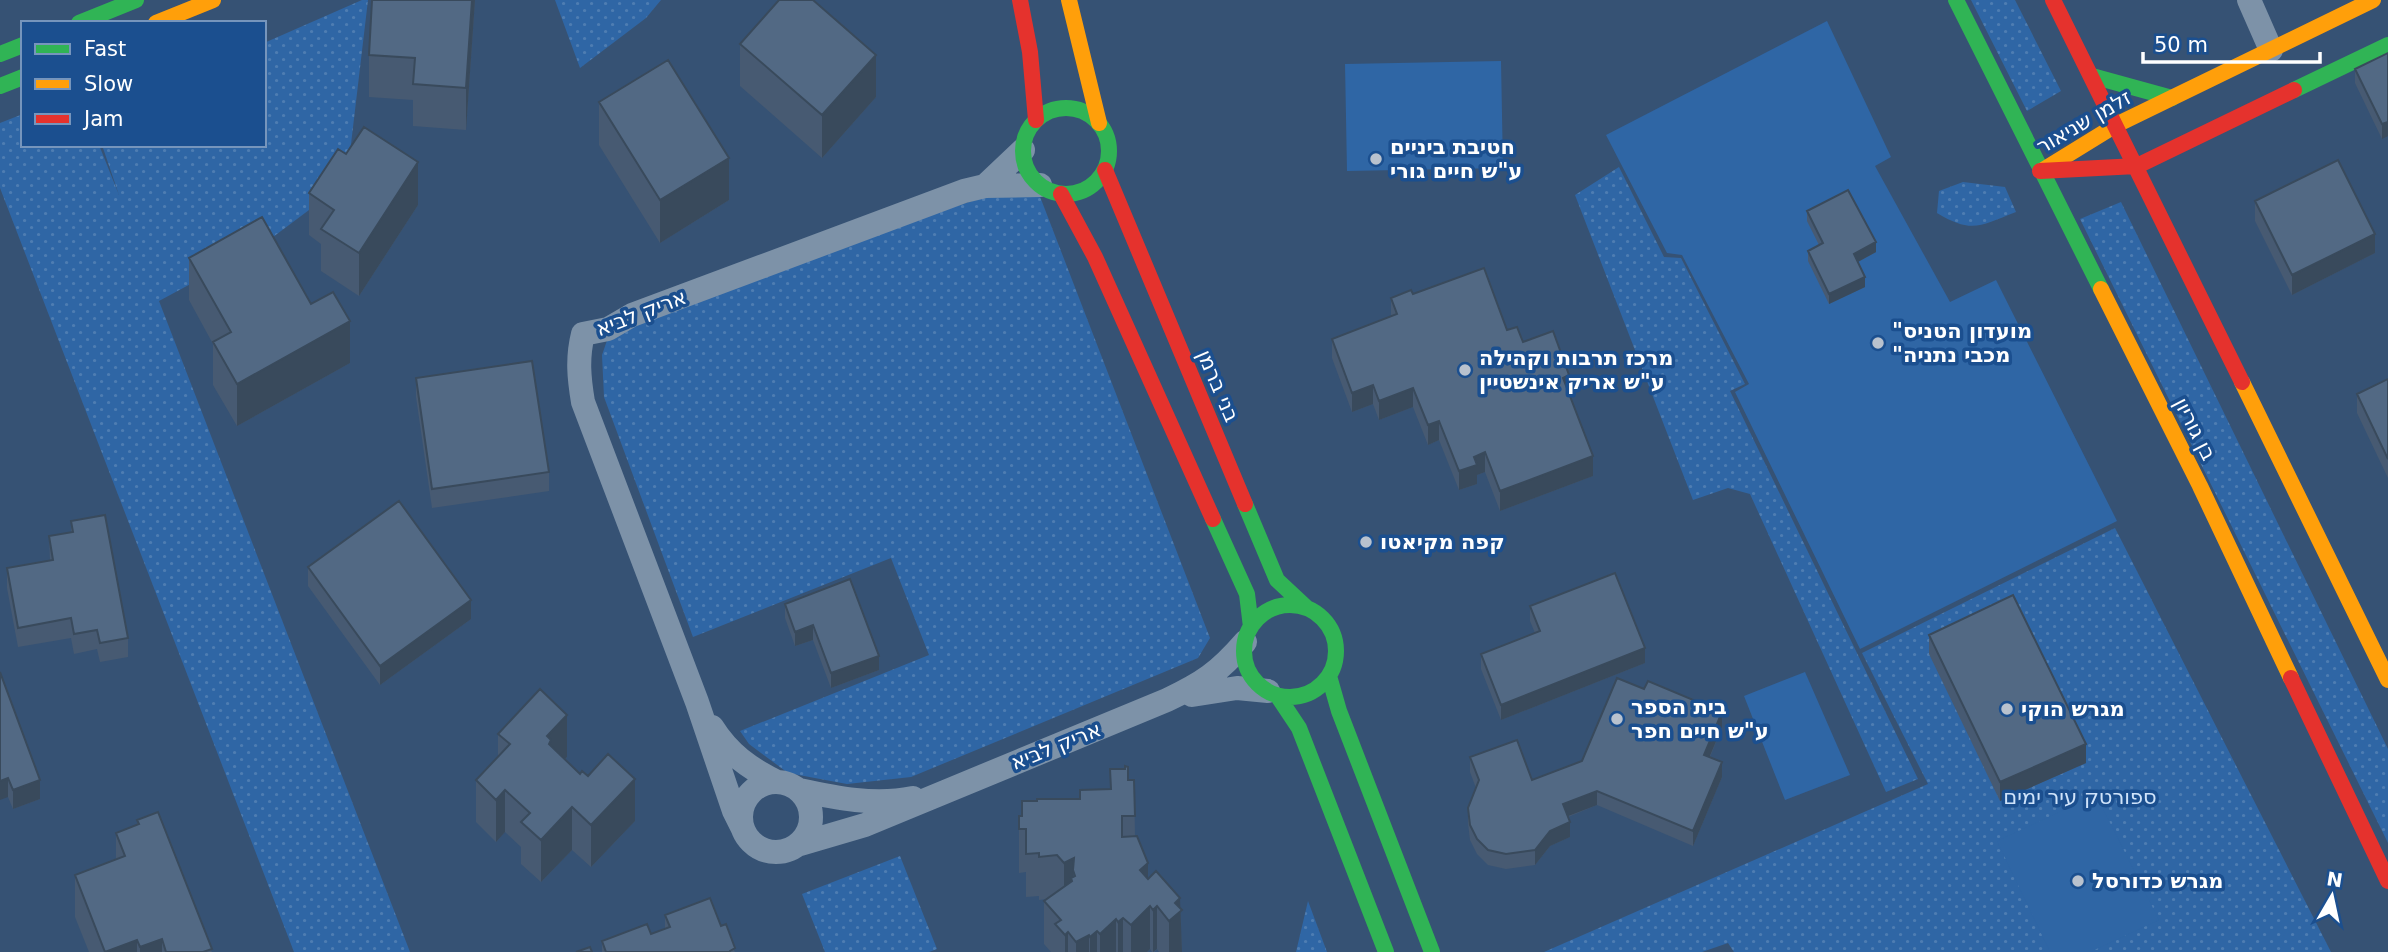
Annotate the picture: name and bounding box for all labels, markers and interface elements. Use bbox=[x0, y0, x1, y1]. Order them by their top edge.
legend bbox=[21, 21, 266, 147]
scale bar bbox=[2143, 21, 2320, 65]
text: 50 m bbox=[2154, 33, 2208, 57]
text: Fast bbox=[84, 37, 126, 61]
text: Slow bbox=[84, 72, 133, 96]
street label: זלמן שניאור bbox=[2032, 85, 2136, 159]
text: Jam bbox=[82, 107, 124, 131]
place label: חטיבת ביניים ע"ש חיים גורי bbox=[1390, 135, 1522, 183]
marker: חטיבת ביניים ע"ש חיים גורי bbox=[1368, 151, 1384, 167]
street label: אריק לביא bbox=[592, 285, 690, 341]
place label: "מועדון הטניס "מכבי נתניה bbox=[1892, 319, 2032, 367]
marker: "מועדון הטניס "מכבי נתניה bbox=[1870, 335, 1886, 351]
street label: בני ברמן bbox=[1192, 346, 1244, 426]
place label: מרכז תרבות וקהילה ע"ש אריק אינשטיין bbox=[1479, 346, 1674, 394]
marker: מרכז תרבות וקהילה ע"ש אריק אינשטיין bbox=[1457, 362, 1473, 378]
street label: בן גוריון bbox=[2169, 394, 2221, 464]
place label: קפה מקיאטו bbox=[1380, 530, 1505, 554]
marker: קפה מקיאטו bbox=[1358, 534, 1374, 550]
place label: בית הספר ע"ש חיים חפר bbox=[1631, 695, 1769, 743]
place label: מגרש הוקי bbox=[2021, 697, 2125, 721]
marker: מגרש הוקי bbox=[1999, 701, 2015, 717]
marker: בית הספר ע"ש חיים חפר bbox=[1609, 711, 1625, 727]
street label: אריק לביא bbox=[1007, 717, 1105, 775]
park label: ספורטק עיר ימים bbox=[2003, 785, 2157, 809]
north arrow bbox=[2297, 861, 2367, 931]
text: N bbox=[2325, 867, 2344, 891]
place label: מגרש כדורסל bbox=[2092, 869, 2224, 893]
marker: מגרש כדורסל bbox=[2070, 873, 2086, 889]

